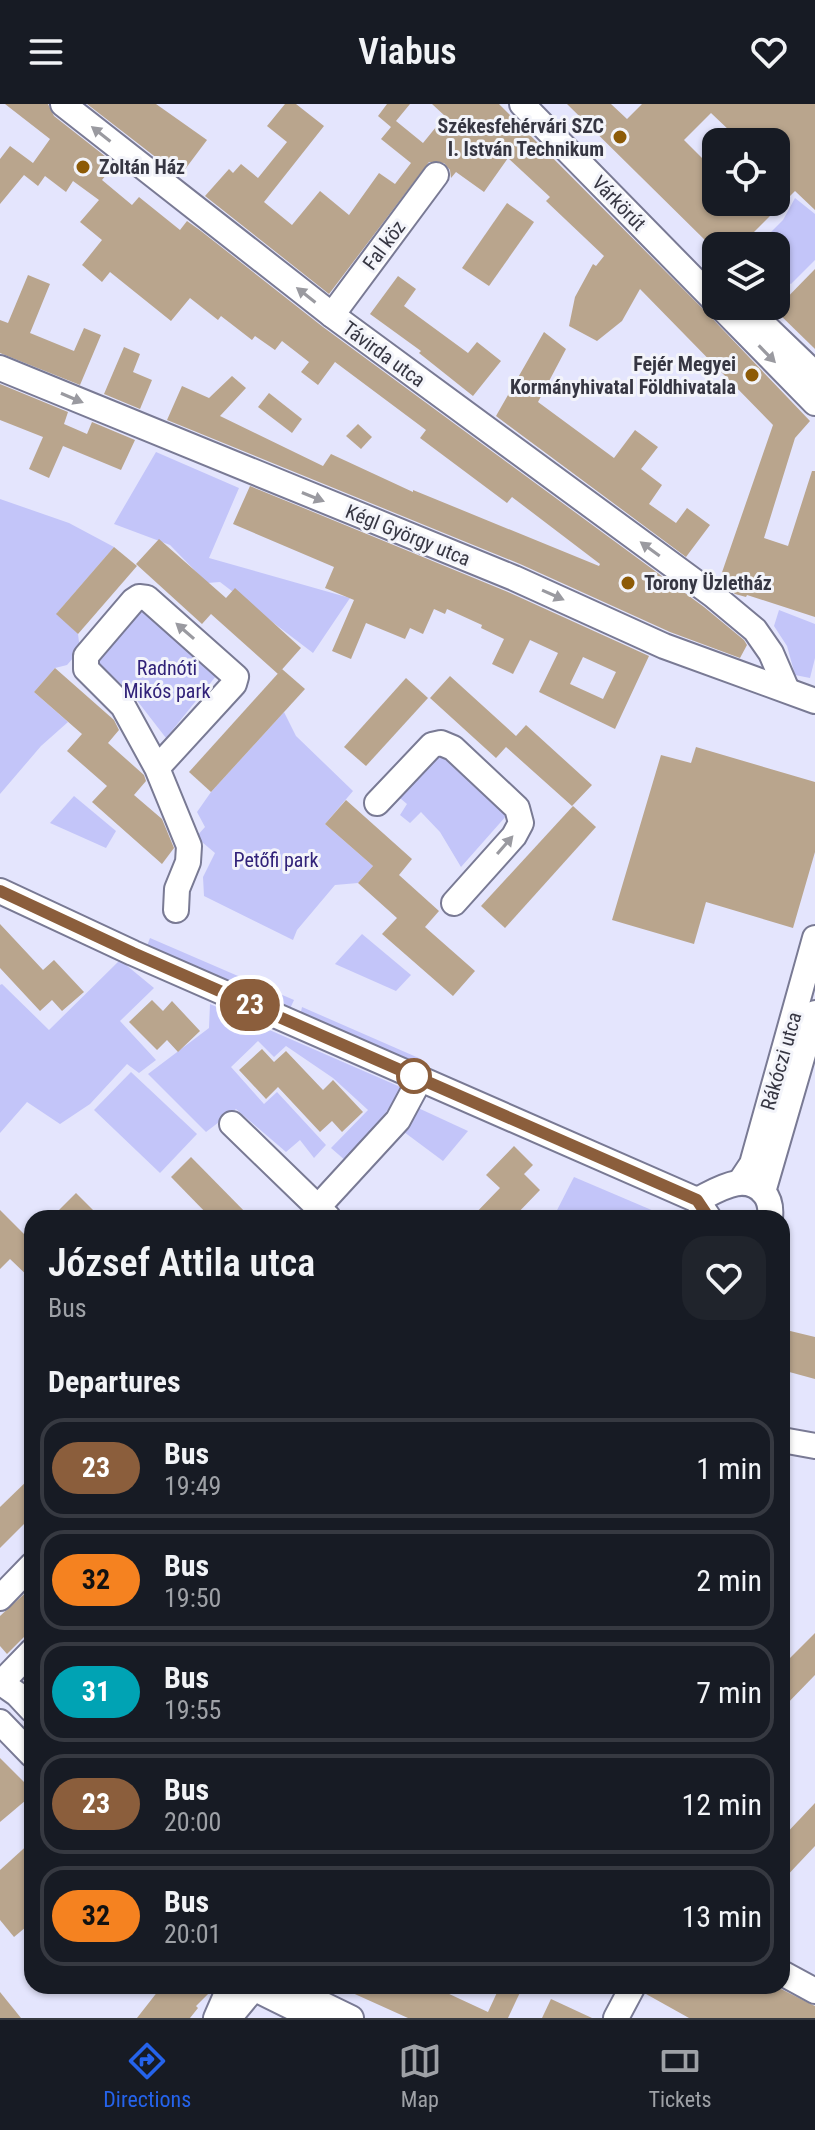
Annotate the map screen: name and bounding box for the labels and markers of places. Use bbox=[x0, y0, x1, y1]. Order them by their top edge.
place label: Székesfehérvári SZC I. István Technikum bbox=[438, 114, 604, 161]
marker: Székesfehérvári SZC I. István Technikum bbox=[611, 128, 629, 146]
place label: Zoltán Ház bbox=[99, 155, 185, 179]
marker: Zoltán Ház bbox=[74, 158, 92, 176]
place label: Fejér Megyei Kormányhivatal Földhivatala bbox=[510, 352, 736, 399]
marker: Fejér Megyei Kormányhivatal Földhivatala bbox=[743, 366, 761, 384]
place label: Torony Üzletház bbox=[644, 571, 772, 595]
marker: Torony Üzletház bbox=[619, 574, 637, 592]
unlabelled marker bbox=[397, 1059, 431, 1093]

